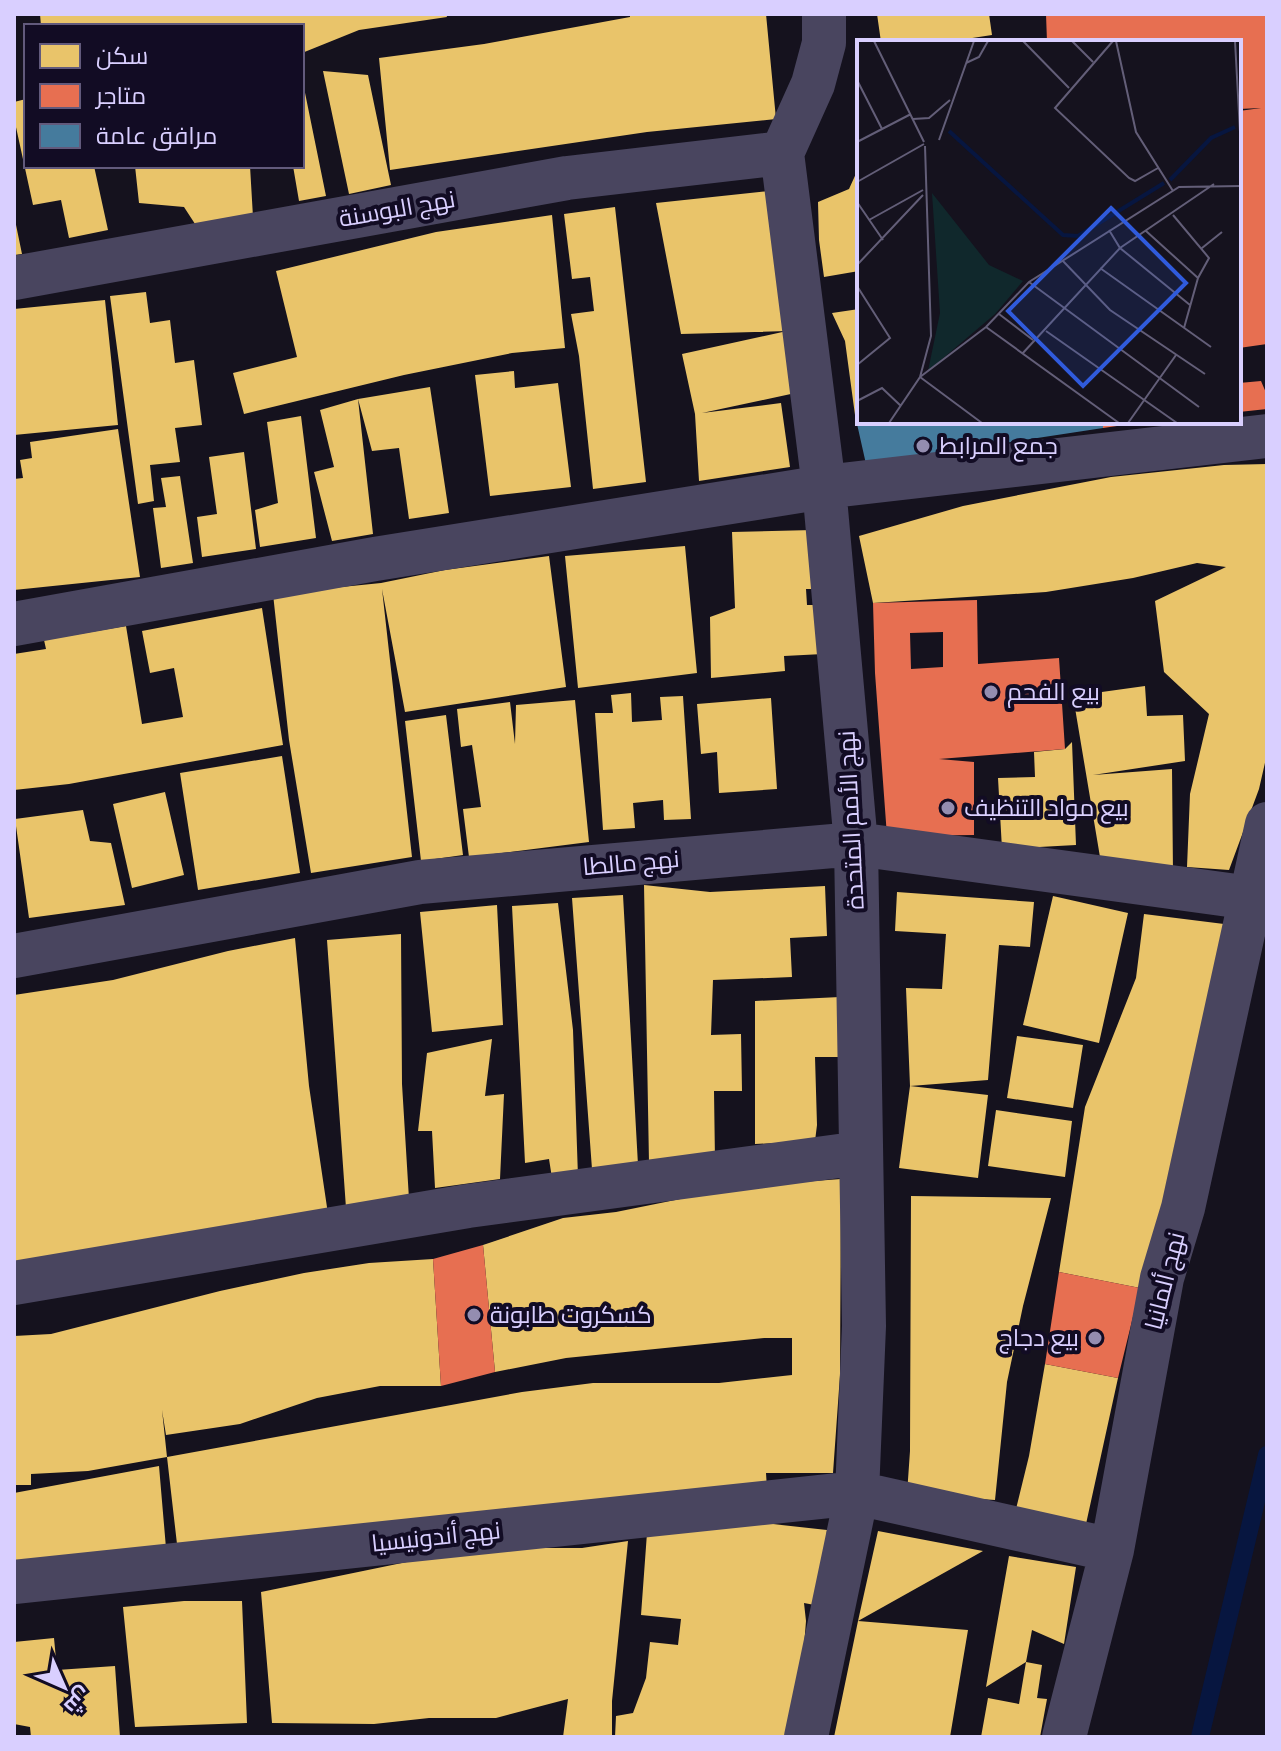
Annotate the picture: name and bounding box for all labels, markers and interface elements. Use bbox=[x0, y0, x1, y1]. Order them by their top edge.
legend bbox=[24, 24, 304, 168]
inset map bbox=[857, 40, 1241, 424]
text: سكن bbox=[96, 43, 148, 73]
text: متاجر bbox=[94, 83, 146, 113]
text: مرافق عامة bbox=[96, 123, 217, 153]
street label: نهج البوسنة bbox=[337, 186, 458, 236]
place label: جمع المرابط bbox=[939, 433, 1058, 463]
marker: جمع المرابط bbox=[914, 437, 932, 455]
place label: بيع الفحم bbox=[1007, 679, 1100, 709]
marker: بيع الفحم bbox=[982, 683, 1000, 701]
street label: نهج الأمم المتحدة bbox=[833, 730, 873, 910]
place label: بيع مواد التنظيف bbox=[964, 795, 1129, 825]
marker: بيع مواد التنظيف bbox=[939, 799, 957, 817]
street label: نهج مالطا bbox=[581, 846, 681, 884]
street label: نهج ألمانيا bbox=[1137, 1229, 1194, 1334]
place label: كسكروت طابونة bbox=[490, 1302, 652, 1332]
marker: كسكروت طابونة bbox=[465, 1306, 483, 1324]
place label: بيع دجاج bbox=[999, 1325, 1079, 1355]
marker: بيع دجاج bbox=[1086, 1329, 1104, 1347]
street label: نهج أندونيسيا bbox=[370, 1514, 502, 1561]
north arrow bbox=[24, 1647, 104, 1727]
text: ش bbox=[57, 1680, 96, 1719]

